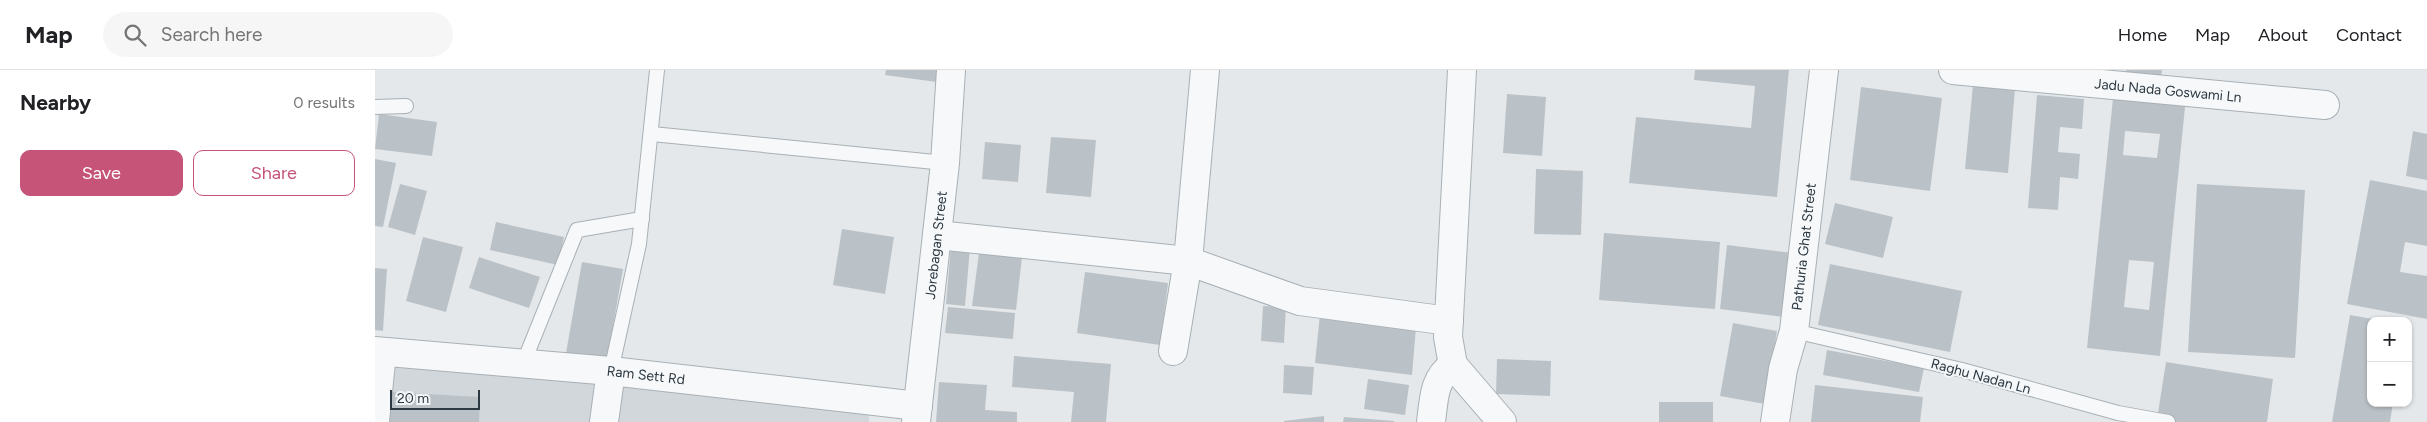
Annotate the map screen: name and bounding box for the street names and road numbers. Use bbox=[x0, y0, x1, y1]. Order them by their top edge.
street label: Jadu Nada Goswami Ln bbox=[2094, 75, 2242, 106]
street label: Pathuria Ghat Street bbox=[1788, 182, 1820, 311]
street label: Jorebagan Street bbox=[922, 190, 951, 300]
street label: Raghu Nadan Ln bbox=[1929, 355, 2033, 398]
street label: Ram Sett Rd bbox=[606, 363, 686, 388]

